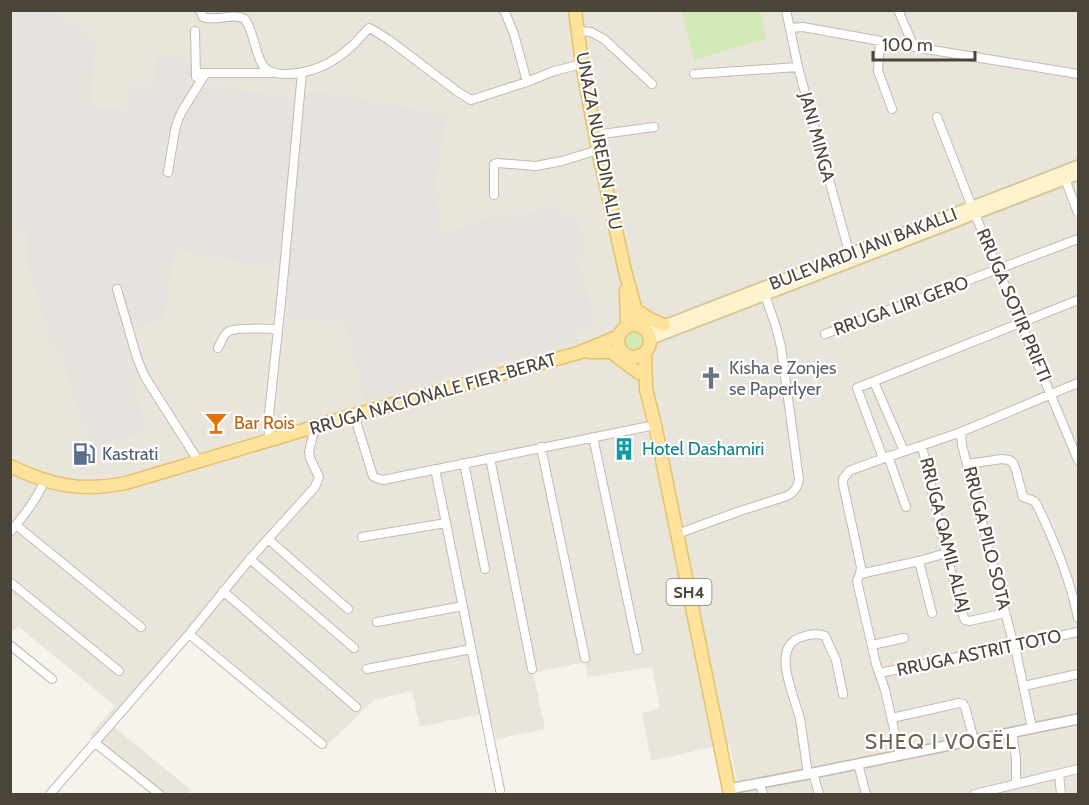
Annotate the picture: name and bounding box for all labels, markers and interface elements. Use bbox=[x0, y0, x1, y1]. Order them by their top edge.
scale bar bbox=[873, 24, 975, 62]
text: 100 m bbox=[882, 34, 933, 56]
street label: UNAZA NUREDIN ALIU bbox=[571, 50, 627, 232]
street label: JANI MINGA bbox=[794, 89, 840, 184]
street label: BULEVARDI JANI BAKALLI bbox=[766, 203, 960, 295]
street label: RRUGA SOTIR PRIFTI bbox=[972, 225, 1056, 385]
street label: RRUGA LIRI GERO bbox=[831, 271, 972, 341]
street label: RRUGA NACIONALE FIER-BERAT bbox=[307, 348, 559, 440]
place label: Kisha e Zonjes se Paperlyer bbox=[729, 357, 836, 400]
church icon: Kisha e Zonjes se Paperlyer bbox=[698, 365, 724, 391]
bar icon: Bar Rois bbox=[203, 410, 229, 436]
place label: Bar Rois bbox=[234, 412, 295, 434]
building icon: Hotel Dashamiri bbox=[611, 436, 637, 462]
place label: Hotel Dashamiri bbox=[642, 438, 764, 460]
fuel station icon: Kastrati bbox=[71, 441, 97, 467]
place label: Kastrati bbox=[102, 443, 158, 465]
street label: RRUGA QAMIL ALIAJ bbox=[915, 455, 975, 615]
street label: RRUGA PILO SOTA bbox=[959, 464, 1015, 612]
road number: SH4 bbox=[666, 579, 712, 605]
street label: RRUGA ASTRIT TOTO bbox=[895, 625, 1064, 681]
district label: SHEQ I VOGËL bbox=[865, 729, 1017, 754]

